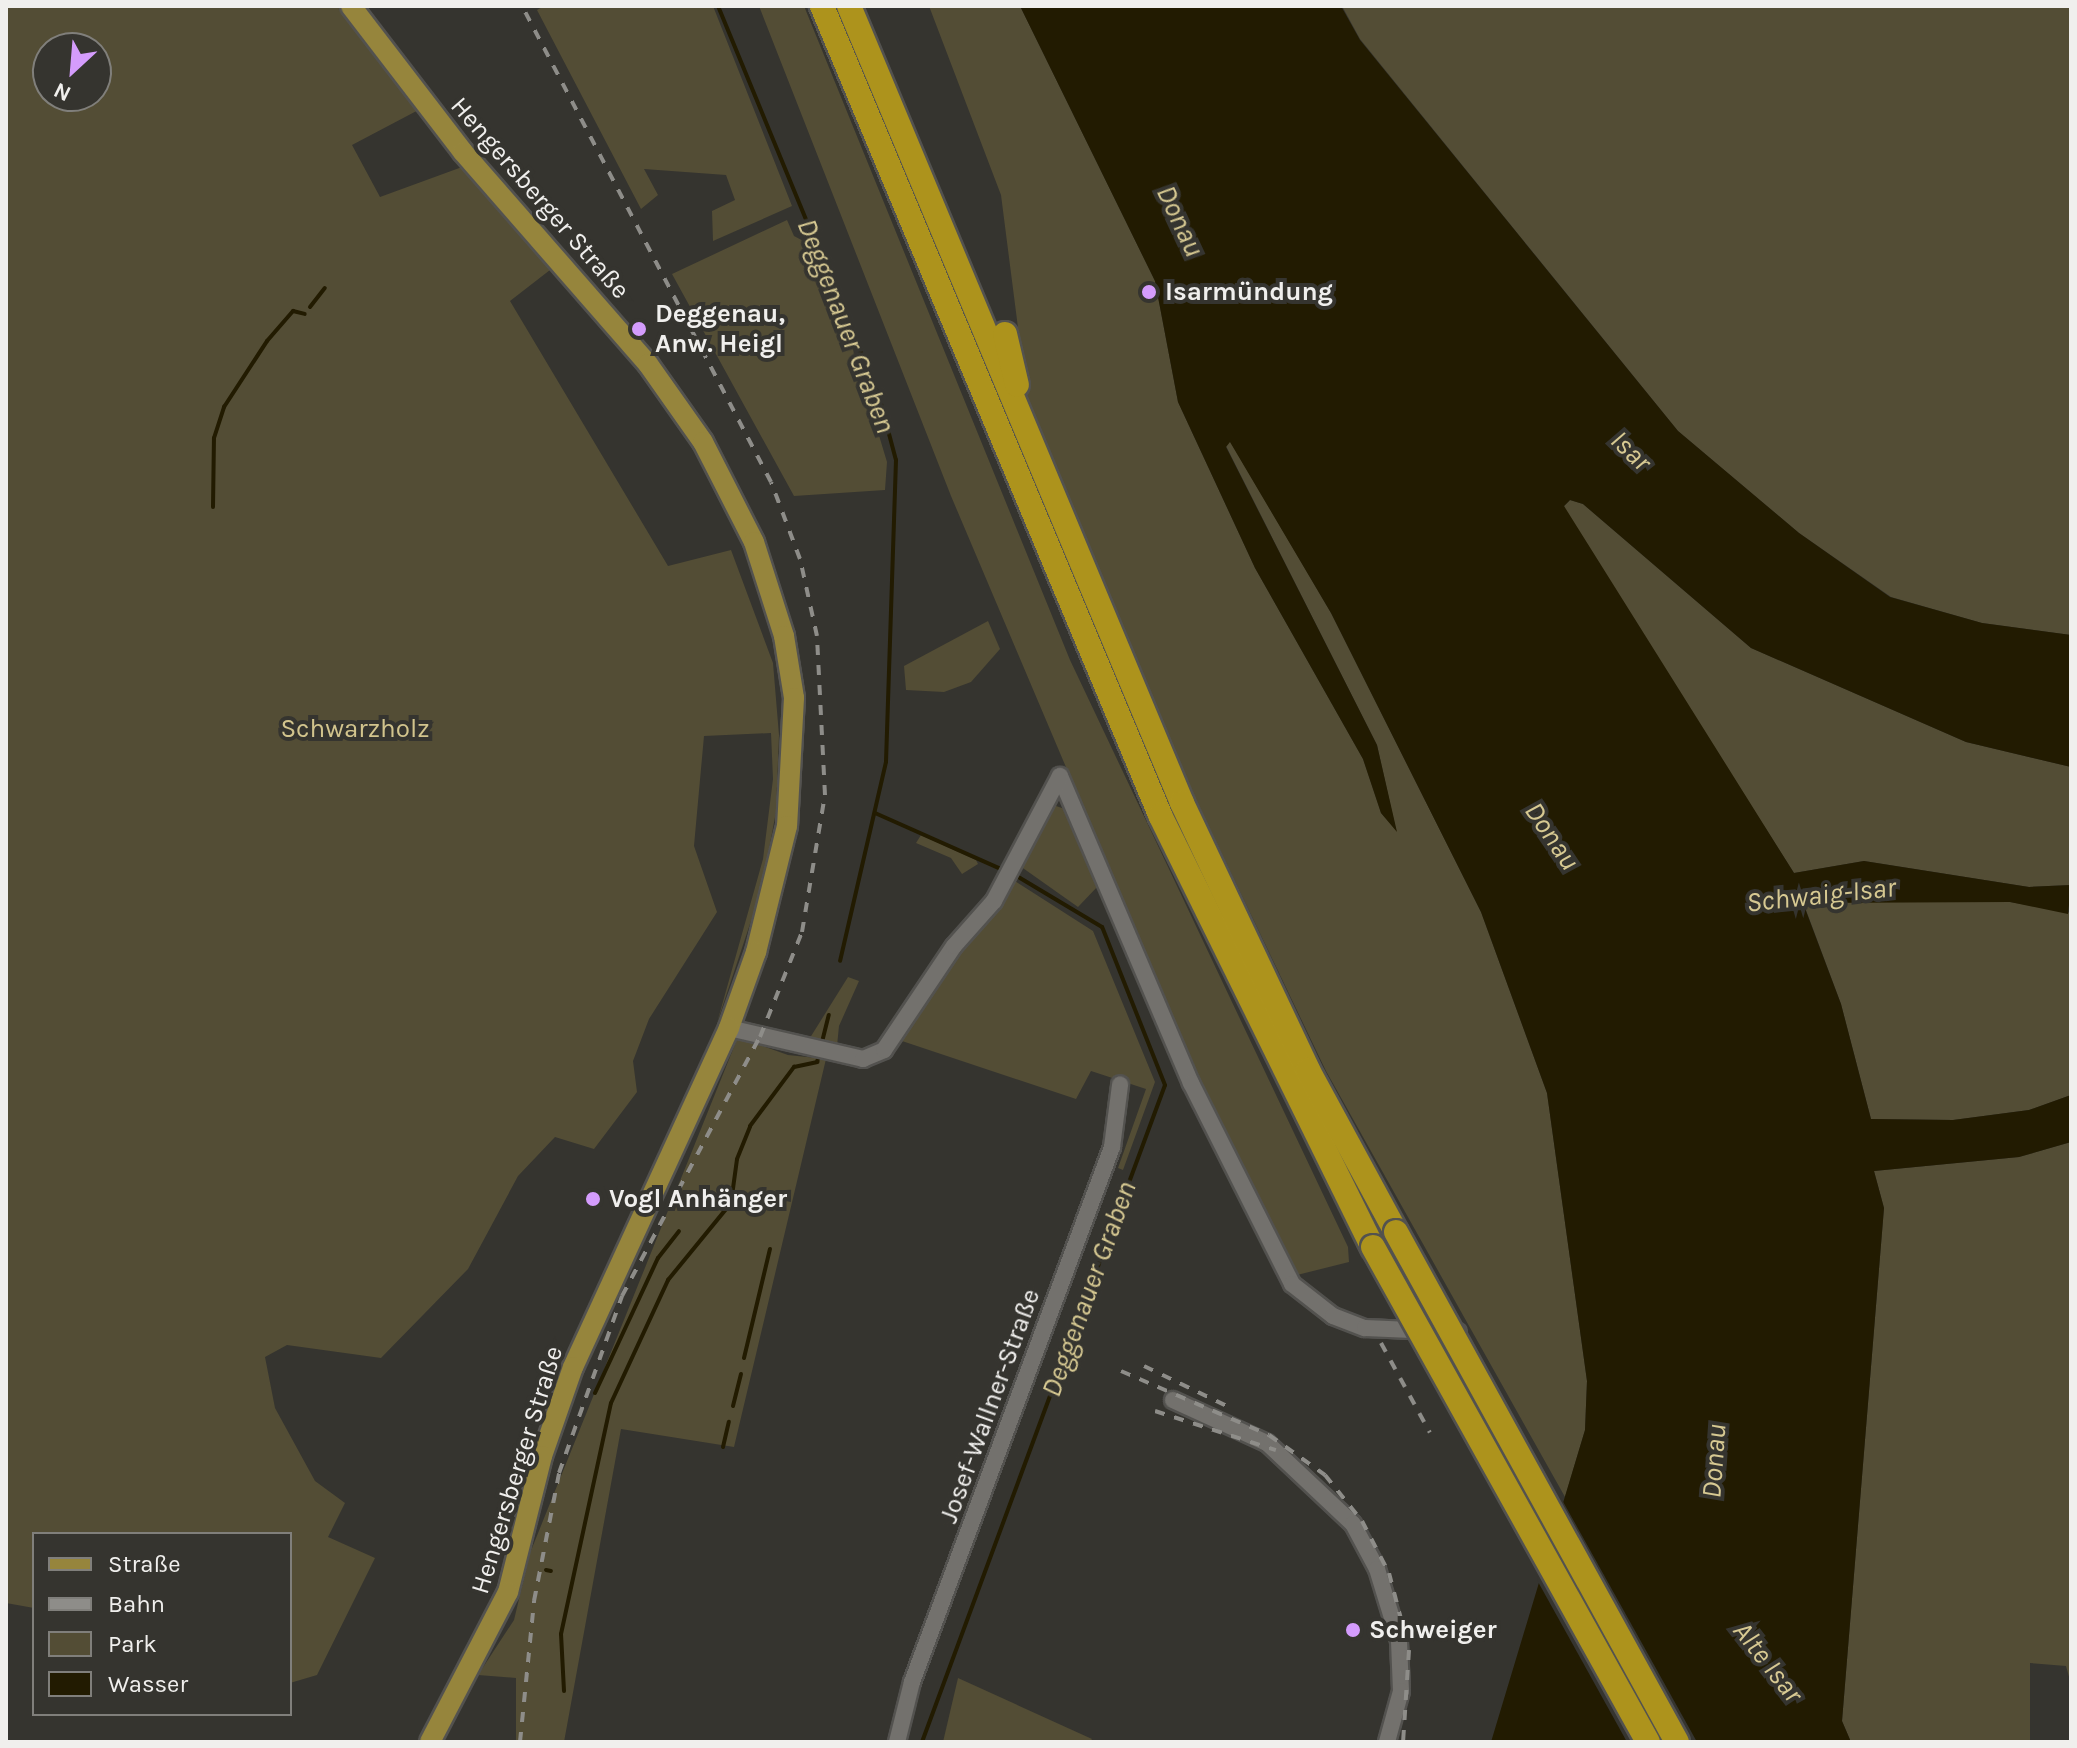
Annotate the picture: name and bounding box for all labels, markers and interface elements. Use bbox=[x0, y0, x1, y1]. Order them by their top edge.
north arrow bbox=[32, 32, 112, 112]
text: N bbox=[50, 77, 75, 107]
street label: Hengersberger Straße bbox=[444, 91, 636, 305]
water label: Donau bbox=[1149, 180, 1211, 262]
water label: Deggenauer Graben bbox=[790, 214, 902, 438]
place label: Isarmündung bbox=[1165, 276, 1333, 308]
marker: Isarmündung bbox=[1140, 283, 1158, 301]
place label: Deggenau, Anw. Heigl bbox=[655, 298, 785, 360]
marker: Deggenau, Anw. Heigl bbox=[630, 320, 648, 338]
water label: Isar bbox=[1603, 424, 1659, 478]
park label: Schwarzholz bbox=[280, 713, 430, 745]
water label: Donau bbox=[1517, 796, 1587, 876]
water label: Schwaig-Isar bbox=[1744, 870, 1898, 920]
water label: Deggenauer Graben bbox=[1034, 1177, 1144, 1401]
place label: Vogl Anhänger bbox=[609, 1183, 787, 1215]
marker: Vogl Anhänger bbox=[584, 1190, 602, 1208]
street label: Josef-Wallner-Straße bbox=[933, 1285, 1047, 1527]
street label: Hengersberger Straße bbox=[464, 1342, 570, 1598]
water label: Donau bbox=[1695, 1422, 1733, 1500]
legend bbox=[32, 1532, 292, 1716]
text: Straße bbox=[108, 1550, 180, 1578]
text: Bahn bbox=[108, 1590, 165, 1618]
place label: Schweiger bbox=[1369, 1614, 1497, 1646]
water label: Alte Isar bbox=[1726, 1615, 1810, 1709]
marker: Schweiger bbox=[1344, 1621, 1362, 1639]
text: Park bbox=[108, 1630, 157, 1658]
text: Wasser bbox=[108, 1670, 188, 1698]

